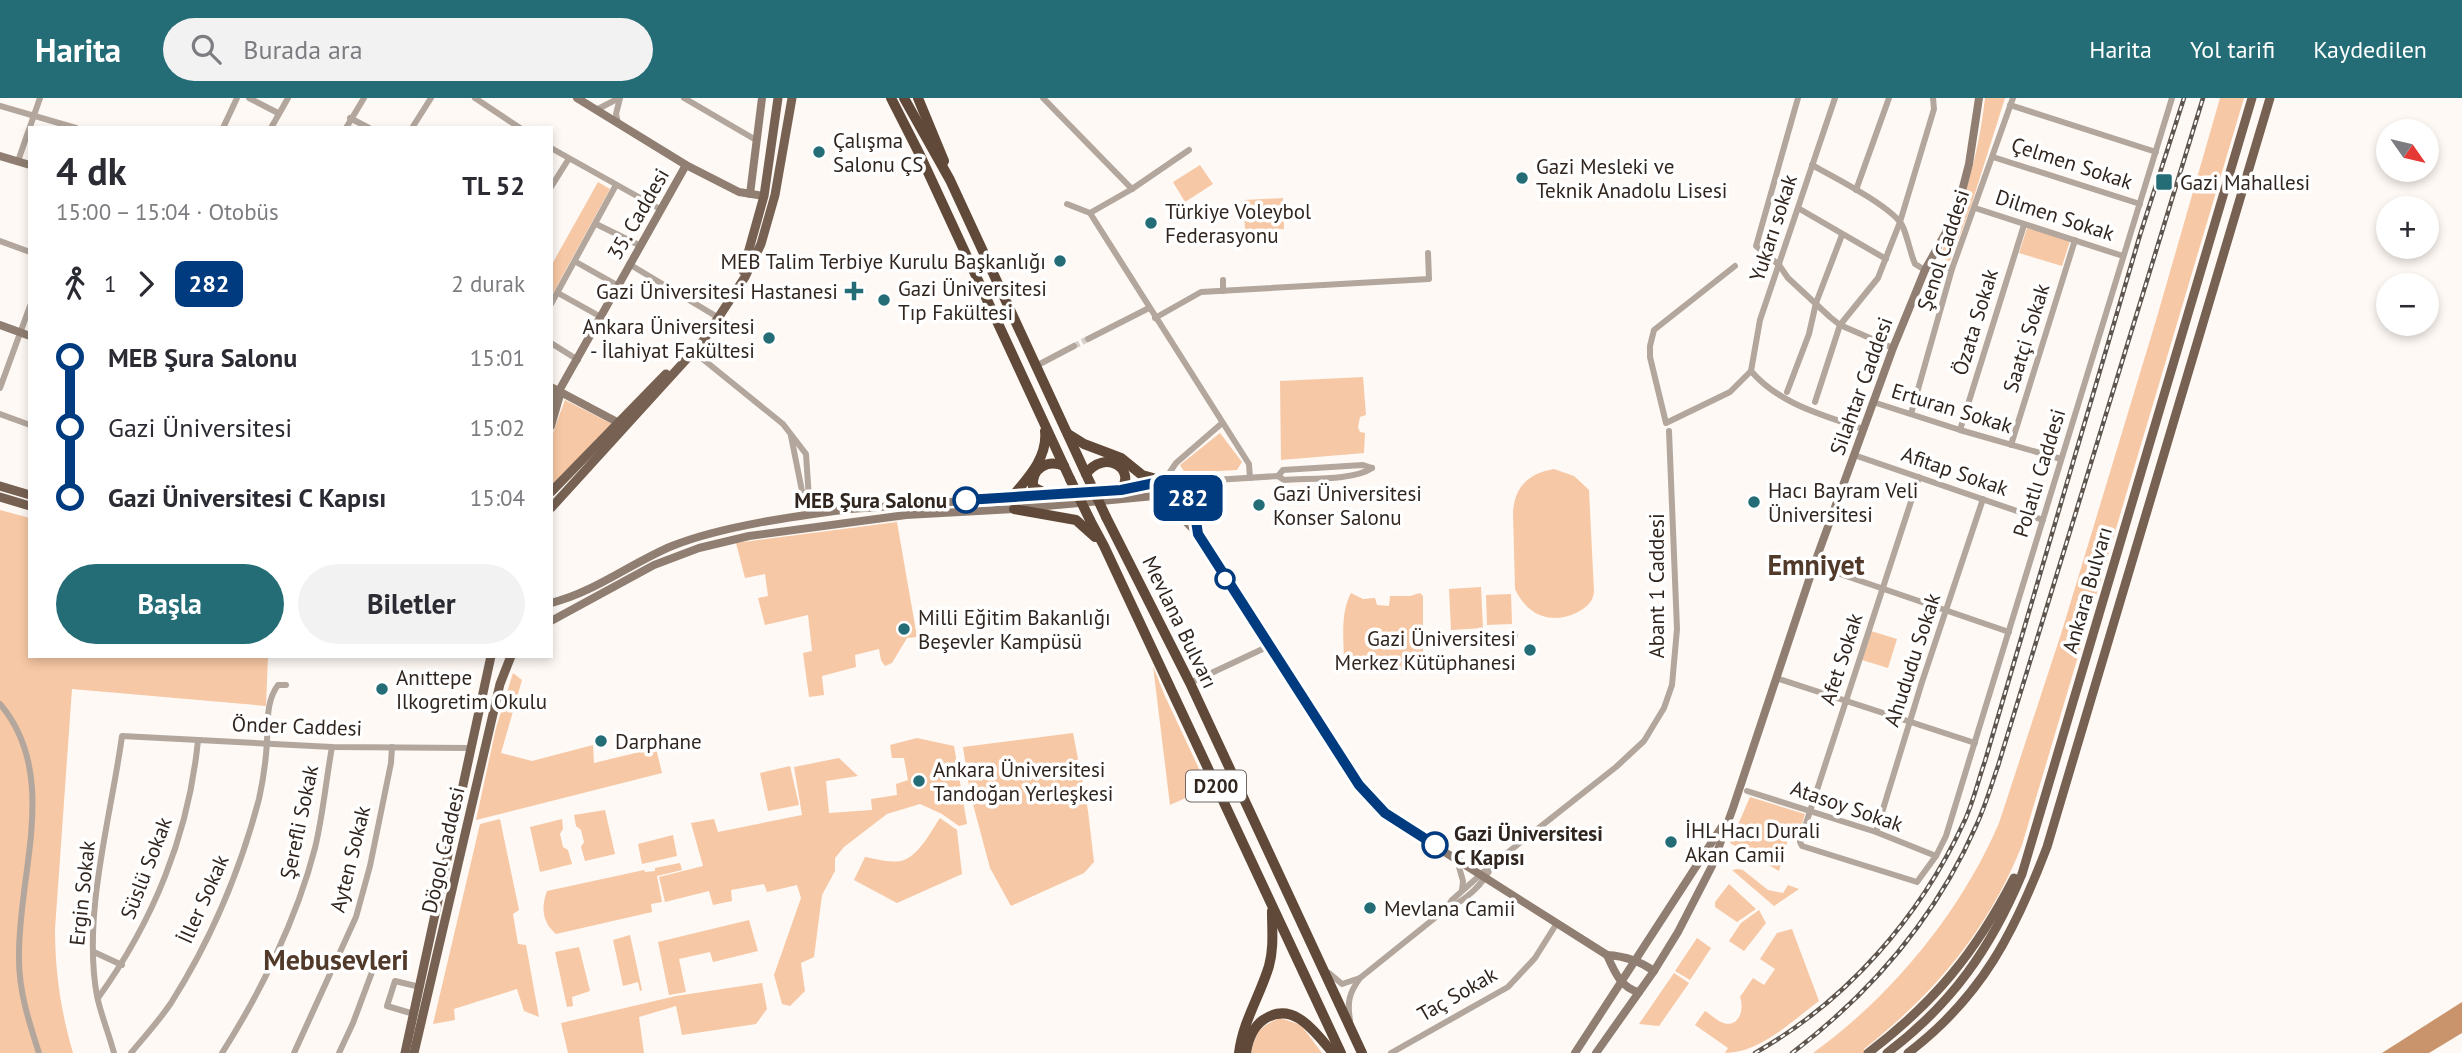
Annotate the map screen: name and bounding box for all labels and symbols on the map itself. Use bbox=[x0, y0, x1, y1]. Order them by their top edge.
north arrow bbox=[2376, 119, 2440, 182]
place label: Çalışma Salonu ÇS bbox=[833, 127, 924, 178]
street label: Çelmen Sokak bbox=[2008, 131, 2136, 195]
marker: Çalışma Salonu ÇS bbox=[811, 144, 827, 160]
place label: Gazi Mesleki ve Teknik Anadolu Lisesi bbox=[1536, 153, 1727, 204]
street label: 35. Caddesi bbox=[601, 163, 675, 265]
place label: Gazi Mahallesi bbox=[2180, 169, 2310, 196]
marker: Gazi Mesleki ve Teknik Anadolu Lisesi bbox=[1514, 170, 1530, 186]
street label: Yukarı sokak bbox=[1743, 171, 1803, 285]
marker: Gazi Mahallesi bbox=[2154, 172, 2174, 192]
street label: Dilmen Sokak bbox=[1992, 183, 2118, 247]
street label: Şenol Caddesi bbox=[1911, 186, 1975, 314]
place label: Türkiye Voleybol Federasyonu bbox=[1165, 198, 1311, 249]
marker: Türkiye Voleybol Federasyonu bbox=[1143, 215, 1159, 231]
place label: MEB Talim Terbiye Kurulu Başkanlığı bbox=[721, 248, 1046, 275]
marker: MEB Talim Terbiye Kurulu Başkanlığı bbox=[1052, 253, 1068, 269]
street label: Özata Sokak bbox=[1946, 266, 2004, 378]
place label: Gazi Üniversitesi Tıp Fakültesi bbox=[898, 275, 1047, 326]
place label: Gazi Üniversitesi Hastanesi bbox=[596, 278, 838, 305]
street label: Saatçi Sokak bbox=[1997, 280, 2055, 396]
marker: Gazi Üniversitesi Hastanesi bbox=[844, 281, 864, 301]
marker: Gazi Üniversitesi Tıp Fakültesi bbox=[876, 292, 892, 308]
place label: Ankara Üniversitesi - İlahiyat Fakültesi bbox=[583, 313, 755, 364]
street label: Silahtar Caddesi bbox=[1824, 313, 1898, 459]
marker: Ankara Üniversitesi - İlahiyat Fakültesi bbox=[761, 330, 777, 346]
street label: Erturan Sokak bbox=[1888, 377, 2016, 439]
street label: Polatlı Caddesi bbox=[2007, 405, 2071, 541]
street label: Afitap Sokak bbox=[1898, 440, 2012, 502]
line badge: 282 bbox=[1148, 475, 1228, 521]
place label: Hacı Bayram Veli Üniversitesi bbox=[1768, 477, 1918, 528]
place label: Gazi Üniversitesi Konser Salonu bbox=[1273, 480, 1422, 531]
place label: MEB Şura Salonu bbox=[794, 487, 947, 514]
marker: MEB Şura Salonu bbox=[953, 487, 979, 513]
marker: Hacı Bayram Veli Üniversitesi bbox=[1746, 494, 1762, 510]
marker: Gazi Üniversitesi Konser Salonu bbox=[1251, 497, 1267, 513]
street label: Abant 1 Caddesi bbox=[1643, 513, 1670, 659]
street label: Ankara Bulvarı bbox=[2056, 524, 2118, 656]
district label: Emniyet bbox=[1767, 546, 1865, 583]
street label: Mevlana Bulvarı bbox=[1136, 551, 1224, 693]
unlabelled marker bbox=[1215, 569, 1235, 589]
street label: Ahududu Sokak bbox=[1878, 590, 1946, 730]
place label: Milli Eğitim Bakanlığı Beşevler Kampüsü bbox=[918, 604, 1111, 655]
street label: Afet Sokak bbox=[1813, 610, 1869, 708]
marker: Milli Eğitim Bakanlığı Beşevler Kampüsü bbox=[896, 621, 912, 637]
place label: Gazi Üniversitesi Merkez Kütüphanesi bbox=[1335, 625, 1516, 676]
marker: Gazi Üniversitesi Merkez Kütüphanesi bbox=[1522, 642, 1538, 658]
place label: Anıttepe Ilkogretim Okulu bbox=[396, 664, 547, 715]
marker: Anıttepe Ilkogretim Okulu bbox=[374, 681, 390, 697]
street label: Önder Caddesi bbox=[231, 710, 363, 742]
place label: Darphane bbox=[615, 728, 702, 755]
marker: Darphane bbox=[593, 733, 609, 749]
place label: Ankara Üniversitesi Tandoğan Yerleşkesi bbox=[933, 756, 1113, 807]
street label: Şerefli Sokak bbox=[274, 762, 324, 882]
road number: D200 bbox=[1186, 771, 1246, 802]
marker: Ankara Üniversitesi Tandoğan Yerleşkesi bbox=[911, 773, 927, 789]
street label: Atasoy Sokak bbox=[1787, 774, 1907, 838]
street label: Dögol Caddesi bbox=[415, 784, 471, 916]
street label: Ayten Sokak bbox=[324, 803, 376, 915]
street label: Süslü Sokak bbox=[114, 813, 178, 923]
place label: İHL Hacı Durali Akan Camii bbox=[1685, 817, 1820, 868]
place label: Gazi Üniversitesi C Kapısı bbox=[1454, 820, 1603, 871]
marker: Gazi Üniversitesi C Kapısı bbox=[1422, 832, 1448, 858]
marker: İHL Hacı Durali Akan Camii bbox=[1663, 834, 1679, 850]
street label: Ergin Sokak bbox=[63, 839, 101, 947]
street label: İller Sokak bbox=[171, 850, 235, 948]
place label: Mevlana Camii bbox=[1384, 895, 1515, 922]
marker: Mevlana Camii bbox=[1362, 900, 1378, 916]
district label: Mebusevleri bbox=[263, 941, 409, 978]
street label: Taç Sokak bbox=[1412, 960, 1502, 1028]

